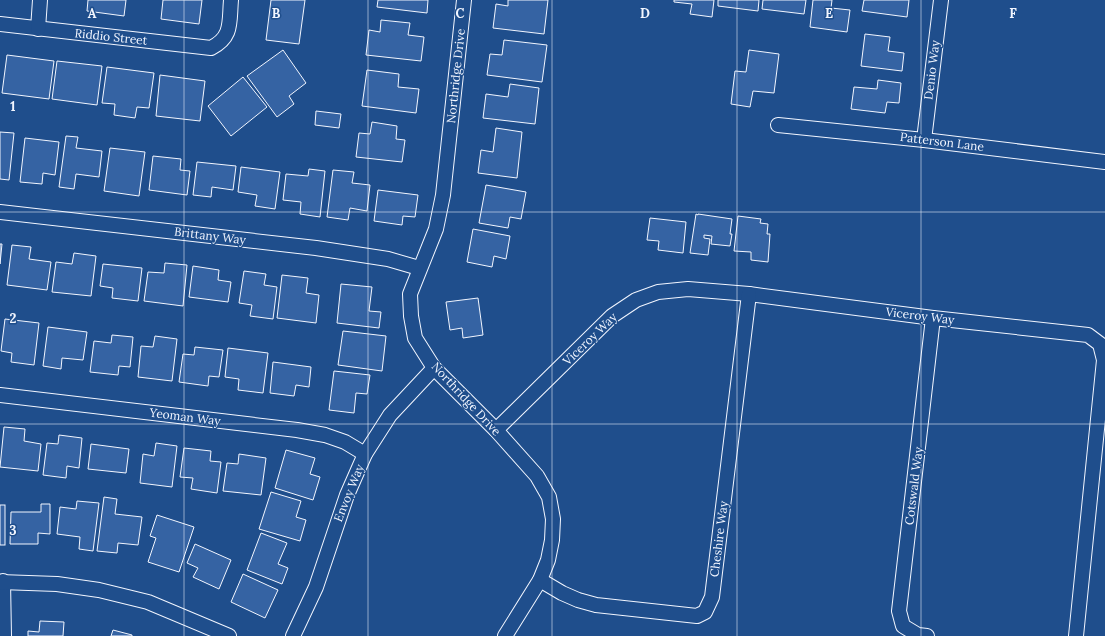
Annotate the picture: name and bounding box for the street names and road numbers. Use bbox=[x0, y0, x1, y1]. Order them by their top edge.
street label: Riddio Street bbox=[74, 25, 148, 48]
street label: Northridge Drive bbox=[443, 27, 468, 124]
street label: Denio Way bbox=[920, 39, 943, 101]
street label: Patterson Lane bbox=[899, 129, 985, 154]
street label: Brittany Way bbox=[173, 224, 248, 247]
street label: Viceroy Way bbox=[884, 304, 956, 327]
street label: Viceroy Way bbox=[559, 309, 620, 369]
street label: Northridge Drive bbox=[428, 359, 505, 439]
street label: Yeoman Way bbox=[148, 405, 222, 428]
street label: Cotswald Way bbox=[901, 445, 926, 526]
street label: Envoy Way bbox=[330, 461, 367, 524]
street label: Cheshire Way bbox=[706, 499, 731, 578]

